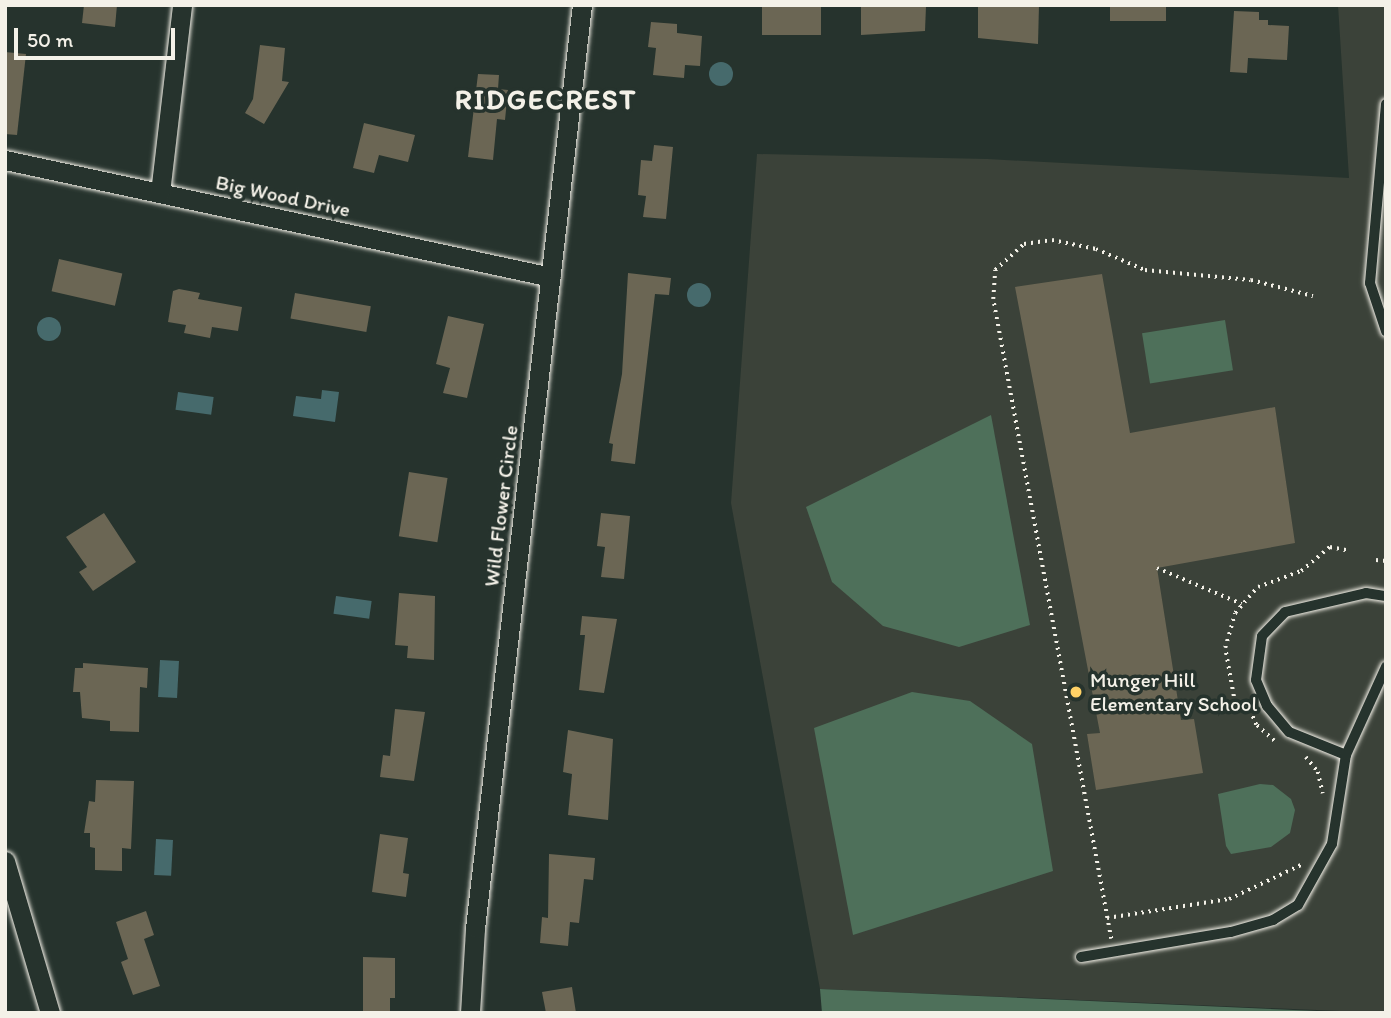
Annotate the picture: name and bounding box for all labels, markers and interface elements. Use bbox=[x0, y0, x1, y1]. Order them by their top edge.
scale bar bbox=[18, 14, 178, 58]
text: 50 m bbox=[27, 27, 73, 52]
district label: RIDGECREST bbox=[456, 82, 636, 116]
street label: Big Wood Drive bbox=[214, 169, 352, 223]
street label: Wild Flower Circle bbox=[479, 424, 523, 588]
place label: Munger Hill Elementary School bbox=[1090, 667, 1257, 717]
marker: Munger Hill Elementary School bbox=[1068, 684, 1084, 700]

